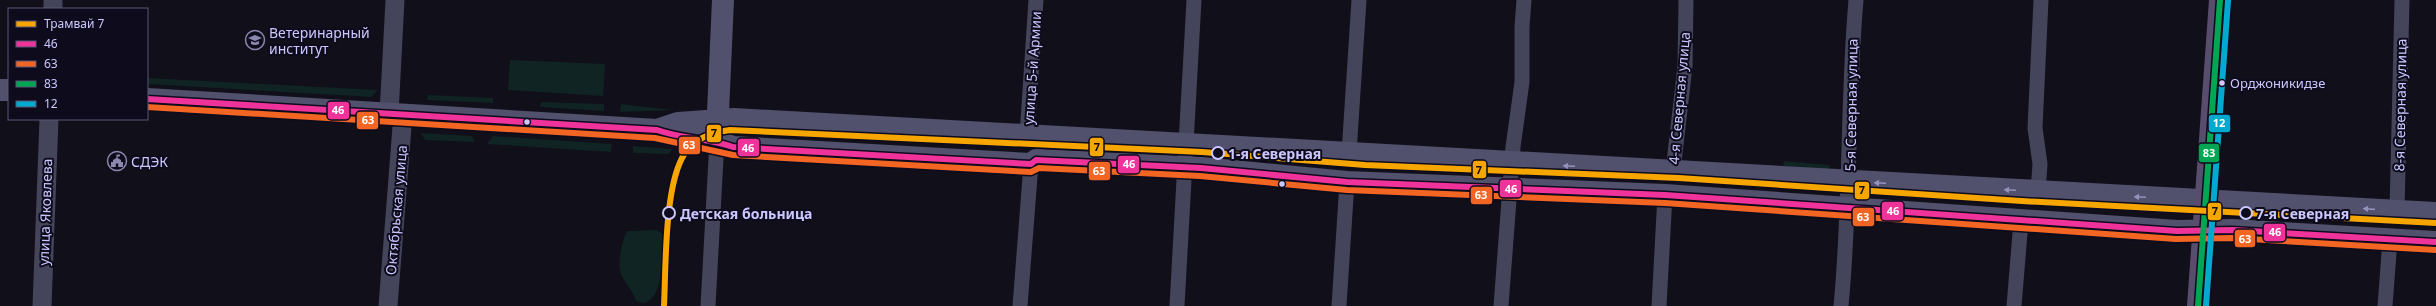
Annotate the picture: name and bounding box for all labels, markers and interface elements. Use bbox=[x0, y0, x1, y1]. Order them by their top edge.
legend bbox=[8, 8, 148, 120]
street label: улица 5-й Армии bbox=[1019, 11, 1045, 125]
text: Трамвай 7 bbox=[44, 15, 105, 32]
place label: Ветеринарный институт bbox=[269, 23, 370, 58]
school or university icon: Ветеринарный институт bbox=[244, 29, 266, 51]
street label: 4-я Северная улица bbox=[1664, 31, 1694, 165]
text: 46 bbox=[44, 35, 58, 52]
street label: 5-я Северная улица bbox=[1840, 38, 1862, 172]
street label: 8-я Северная улица bbox=[2389, 38, 2411, 172]
text: 63 bbox=[44, 55, 58, 72]
place label: Орджоникидзе bbox=[2230, 74, 2325, 92]
text: 83 bbox=[44, 75, 58, 92]
marker: Орджоникидзе bbox=[2217, 78, 2227, 88]
text: 12 bbox=[44, 95, 58, 112]
line badge: 46 bbox=[327, 101, 350, 120]
text: 46 bbox=[332, 102, 344, 117]
line badge: 63 bbox=[356, 111, 379, 130]
text: 63 bbox=[362, 112, 374, 127]
line badge: 12 bbox=[2208, 114, 2231, 133]
text: 12 bbox=[2213, 115, 2225, 130]
unlabelled marker bbox=[522, 117, 532, 127]
line badge: 7 bbox=[706, 124, 722, 143]
text: 7 bbox=[711, 125, 717, 140]
line badge: 63 bbox=[678, 136, 701, 155]
text: 63 bbox=[683, 137, 695, 152]
line badge: 7 bbox=[1089, 137, 1104, 157]
line badge: 46 bbox=[737, 138, 760, 157]
text: 7 bbox=[1094, 139, 1100, 154]
text: 46 bbox=[742, 140, 754, 155]
line badge: 83 bbox=[2198, 143, 2220, 163]
street label: Октябрьская улица bbox=[381, 144, 411, 276]
place label: 1-я Северная bbox=[1228, 144, 1321, 163]
text: 83 bbox=[2203, 145, 2215, 160]
marker: 1-я Северная bbox=[1211, 146, 1225, 160]
public building icon: СДЭК bbox=[106, 150, 128, 172]
place label: СДЭК bbox=[131, 152, 168, 171]
line badge: 46 bbox=[1117, 155, 1140, 174]
text: 46 bbox=[1123, 156, 1135, 171]
street label: улица Яковлева bbox=[34, 158, 56, 266]
line badge: 7 bbox=[1472, 160, 1487, 179]
line badge: 63 bbox=[1088, 161, 1111, 181]
text: 7 bbox=[1476, 162, 1482, 177]
one-way arrow bbox=[1563, 162, 1575, 169]
text: 63 bbox=[1093, 163, 1105, 178]
unlabelled marker bbox=[1277, 179, 1287, 189]
line badge: 46 bbox=[1499, 179, 1522, 198]
one-way arrow bbox=[1874, 179, 1886, 186]
text: 46 bbox=[1505, 181, 1517, 196]
line badge: 7 bbox=[1854, 181, 1870, 200]
text: 7 bbox=[1859, 182, 1865, 197]
line badge: 63 bbox=[1470, 186, 1493, 205]
text: 63 bbox=[1475, 187, 1487, 202]
one-way arrow bbox=[2003, 187, 2016, 193]
one-way arrow bbox=[2134, 194, 2146, 201]
line badge: 46 bbox=[1881, 201, 1904, 221]
line badge: 7 bbox=[2207, 202, 2222, 221]
text: 46 bbox=[1887, 203, 1899, 218]
text: 7 bbox=[2212, 203, 2218, 218]
place label: Детская больница bbox=[680, 204, 812, 223]
place label: 7-я Северная bbox=[2256, 204, 2349, 223]
one-way arrow bbox=[2363, 205, 2375, 212]
marker: Детская больница bbox=[662, 206, 676, 220]
marker: 7-я Северная bbox=[2239, 206, 2253, 220]
line badge: 63 bbox=[1852, 207, 1875, 227]
text: 63 bbox=[1857, 209, 1869, 224]
line badge: 46 bbox=[2263, 223, 2286, 242]
text: 46 bbox=[2269, 224, 2281, 239]
line badge: 63 bbox=[2234, 229, 2256, 248]
text: 63 bbox=[2239, 231, 2251, 246]

